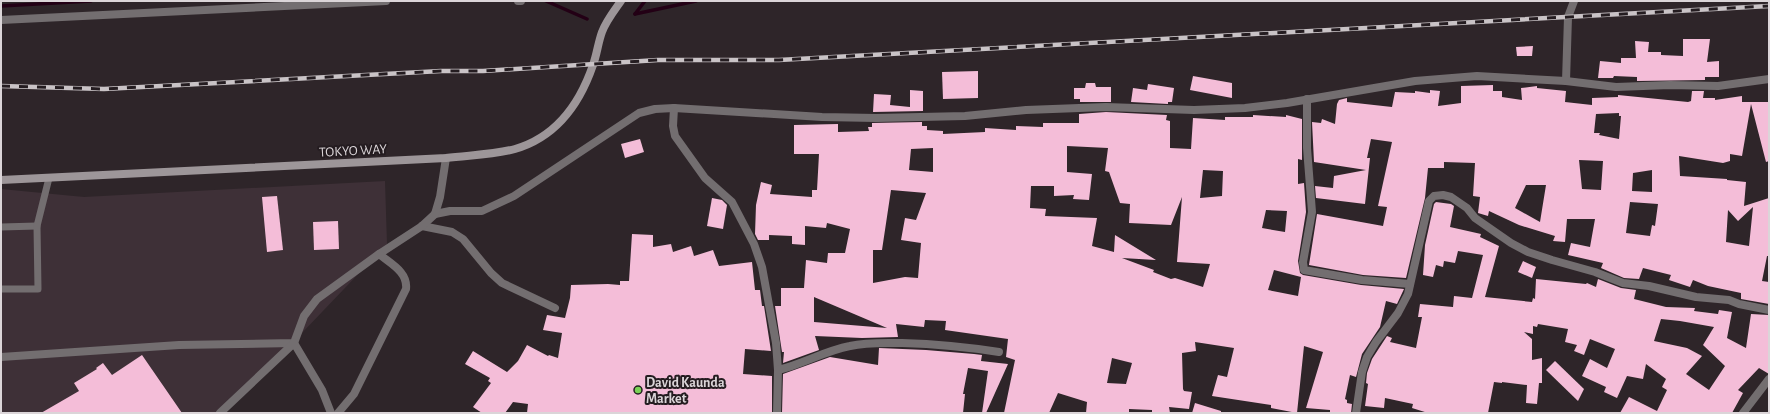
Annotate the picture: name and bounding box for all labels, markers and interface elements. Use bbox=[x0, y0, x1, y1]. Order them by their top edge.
street label: TOKYO WAY bbox=[319, 142, 388, 160]
place label: David Kaunda Market bbox=[646, 376, 725, 406]
marker: David Kaunda Market bbox=[633, 385, 643, 395]

